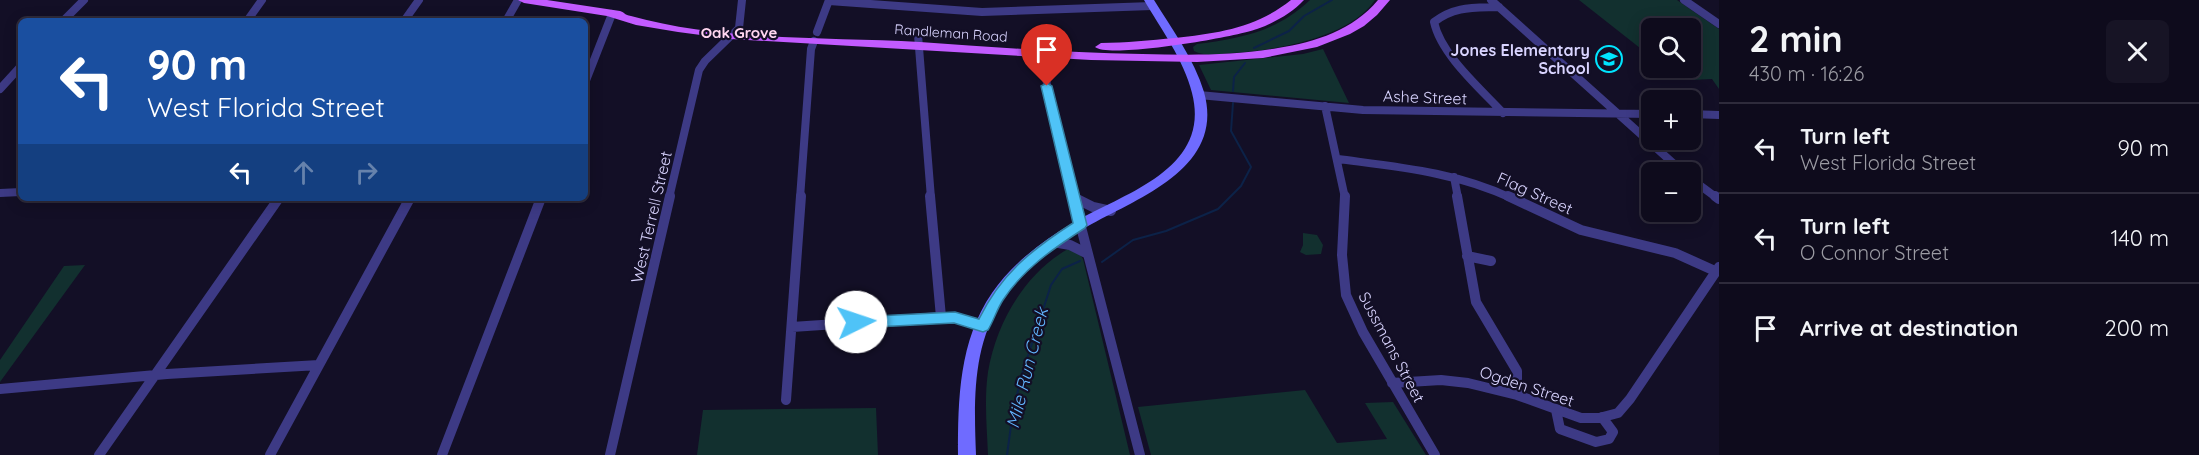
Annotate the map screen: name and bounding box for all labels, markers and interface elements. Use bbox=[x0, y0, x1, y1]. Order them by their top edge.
text: 2 min bbox=[1749, 16, 1843, 61]
map controls bbox=[1641, 18, 1701, 222]
button: search bbox=[1641, 18, 1701, 78]
street label: Randleman Road bbox=[894, 20, 1008, 46]
button: close bbox=[2106, 20, 2169, 83]
district label: Oak Grove bbox=[701, 23, 777, 42]
pin bbox=[1021, 24, 1072, 86]
icon: arrive bbox=[1030, 33, 1063, 66]
text: 90 m bbox=[147, 38, 247, 91]
place label: Jones Elementary School bbox=[1451, 40, 1590, 78]
icon: left bbox=[48, 42, 126, 120]
school or university icon: Jones Elementary School bbox=[1594, 44, 1624, 74]
text: 430 m · 16:26 bbox=[1749, 61, 1864, 86]
street label: Ashe Street bbox=[1383, 86, 1467, 108]
text: West Florida Street bbox=[147, 90, 385, 124]
button: + bbox=[1641, 90, 1701, 150]
text: Turn left bbox=[1800, 122, 1890, 150]
icon: left bbox=[1749, 132, 1782, 165]
text: 90 m bbox=[2118, 134, 2169, 162]
street label: West Terrell Street bbox=[626, 149, 676, 285]
text: West Florida Street bbox=[1800, 150, 1976, 175]
icon: left bbox=[224, 156, 257, 189]
icon: ahead bbox=[287, 156, 320, 189]
icon: right bbox=[350, 156, 383, 189]
button: − bbox=[1641, 162, 1701, 222]
street label: Flag Street bbox=[1494, 167, 1576, 219]
text: Turn left bbox=[1800, 212, 1890, 240]
icon: left bbox=[1749, 222, 1782, 255]
text: 140 m bbox=[2110, 224, 2169, 252]
text: O Connor Street bbox=[1800, 240, 1949, 265]
street label: Sussmans Street bbox=[1354, 288, 1430, 406]
position arrow bbox=[824, 290, 888, 354]
water label: Mile Run Creek bbox=[1001, 304, 1053, 431]
icon: arrive bbox=[1749, 312, 1782, 345]
text: Arrive at destination bbox=[1800, 314, 2018, 342]
text: 200 m bbox=[2105, 314, 2169, 342]
street label: Ogden Street bbox=[1477, 361, 1577, 411]

